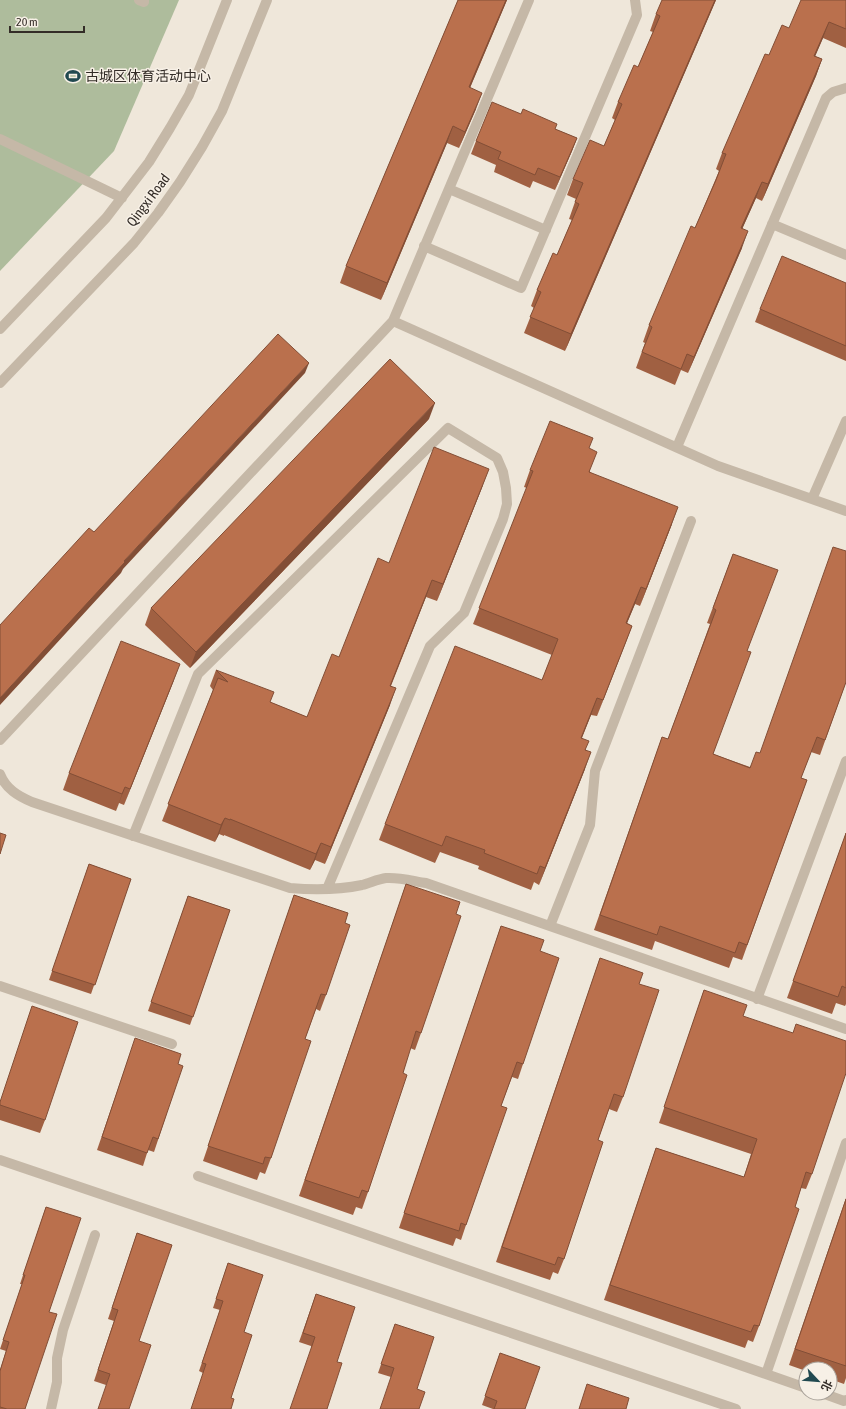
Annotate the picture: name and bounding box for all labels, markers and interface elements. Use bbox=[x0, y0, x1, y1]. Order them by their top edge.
scale bar bbox=[10, 8, 84, 34]
text: 20 m bbox=[16, 15, 38, 29]
sports icon: 古城区体育活动中心 bbox=[64, 67, 82, 85]
place label: 古城区体育活动中心 bbox=[85, 68, 211, 84]
street label: Qingxi Road bbox=[123, 171, 173, 229]
north arrow bbox=[798, 1361, 838, 1401]
text: 北 bbox=[819, 1378, 835, 1393]

